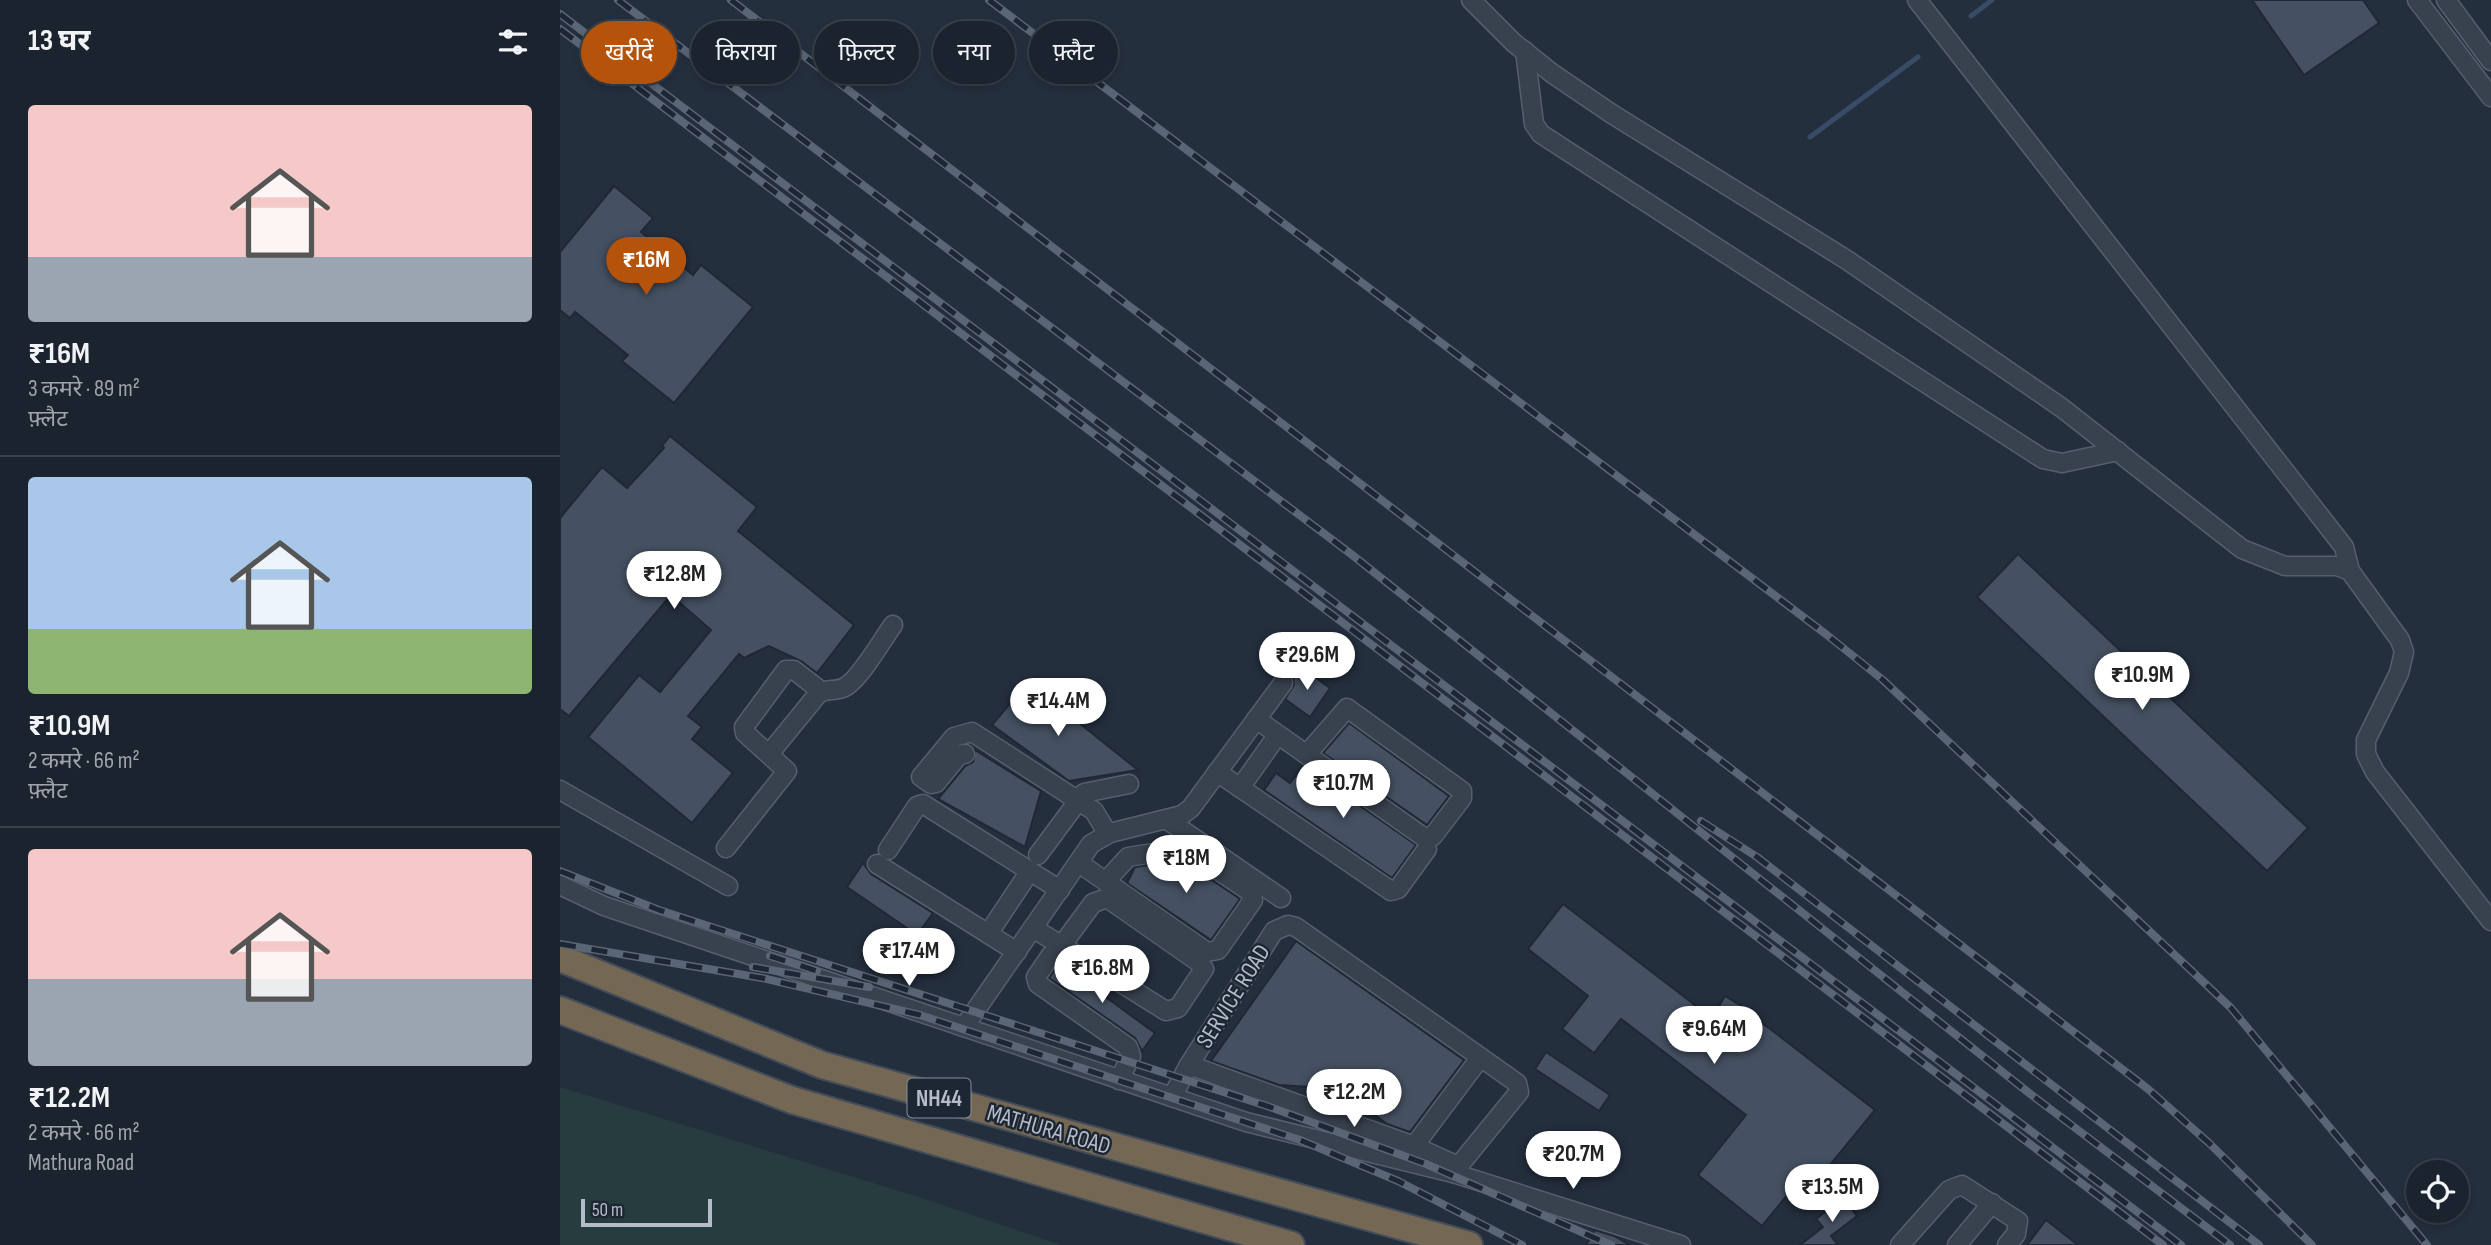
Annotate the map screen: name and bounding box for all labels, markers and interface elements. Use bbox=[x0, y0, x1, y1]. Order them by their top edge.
chip: खरीदें bbox=[581, 21, 677, 84]
chip: किराया bbox=[691, 21, 800, 84]
chip: फ़िल्टर bbox=[814, 21, 919, 84]
chip: नया bbox=[933, 21, 1015, 84]
chip: फ़्लैट bbox=[1029, 21, 1118, 84]
text: 13 घर bbox=[28, 23, 91, 59]
icon: filters bbox=[494, 23, 532, 61]
icon: home bbox=[217, 150, 343, 276]
pin: ₹16M bbox=[605, 238, 687, 297]
text: ₹16M bbox=[622, 246, 670, 274]
text: ₹16M bbox=[28, 336, 90, 372]
text: 3 कमरे · 89 m² bbox=[28, 375, 140, 403]
text: फ़्लैट bbox=[28, 405, 68, 433]
icon: home bbox=[217, 522, 343, 648]
pin: ₹12.8M bbox=[617, 552, 731, 611]
text: ₹12.8M bbox=[642, 560, 706, 588]
pin: ₹29.6M bbox=[1250, 632, 1364, 692]
text: ₹29.6M bbox=[1275, 641, 1339, 669]
pin: ₹10.9M bbox=[2085, 652, 2199, 712]
text: ₹10.9M bbox=[2111, 661, 2173, 689]
pin: ₹14.4M bbox=[1001, 678, 1115, 738]
text: ₹14.4M bbox=[1026, 687, 1090, 715]
text: ₹10.9M bbox=[28, 708, 110, 744]
text: 2 कमरे · 66 m² bbox=[28, 747, 140, 775]
pin: ₹10.7M bbox=[1286, 760, 1400, 820]
text: ₹10.7M bbox=[1312, 769, 1374, 797]
text: फ़्लैट bbox=[28, 777, 68, 805]
pin: ₹18M bbox=[1145, 836, 1227, 895]
text: ₹18M bbox=[1162, 844, 1210, 872]
icon: home bbox=[217, 894, 343, 1020]
pin: ₹17.4M bbox=[852, 928, 966, 988]
text: ₹17.4M bbox=[879, 937, 939, 965]
street label: SERVICE ROAD bbox=[1190, 939, 1277, 1053]
pin: ₹16.8M bbox=[1045, 946, 1159, 1005]
text: ₹16.8M bbox=[1070, 954, 1134, 982]
pin: ₹9.64M bbox=[1657, 1006, 1771, 1066]
text: ₹9.64M bbox=[1682, 1015, 1746, 1043]
pin: ₹12.2M bbox=[1297, 1070, 1411, 1129]
road number: NH44 bbox=[908, 1078, 970, 1118]
text: ₹12.2M bbox=[1323, 1078, 1385, 1106]
text: ₹12.2M bbox=[28, 1080, 110, 1116]
street label: MATHURA ROAD bbox=[984, 1098, 1114, 1161]
text: 2 कमरे · 66 m² bbox=[28, 1119, 140, 1147]
pin: ₹20.7M bbox=[1516, 1132, 1630, 1191]
text: ₹20.7M bbox=[1542, 1140, 1604, 1168]
text: Mathura Road bbox=[28, 1149, 134, 1177]
map controls bbox=[2406, 1160, 2469, 1223]
button: locate bbox=[2406, 1160, 2469, 1223]
pin: ₹13.5M bbox=[1775, 1164, 1889, 1224]
text: ₹13.5M bbox=[1801, 1173, 1863, 1201]
scale bar bbox=[581, 1196, 712, 1228]
text: 50 m bbox=[592, 1199, 623, 1222]

